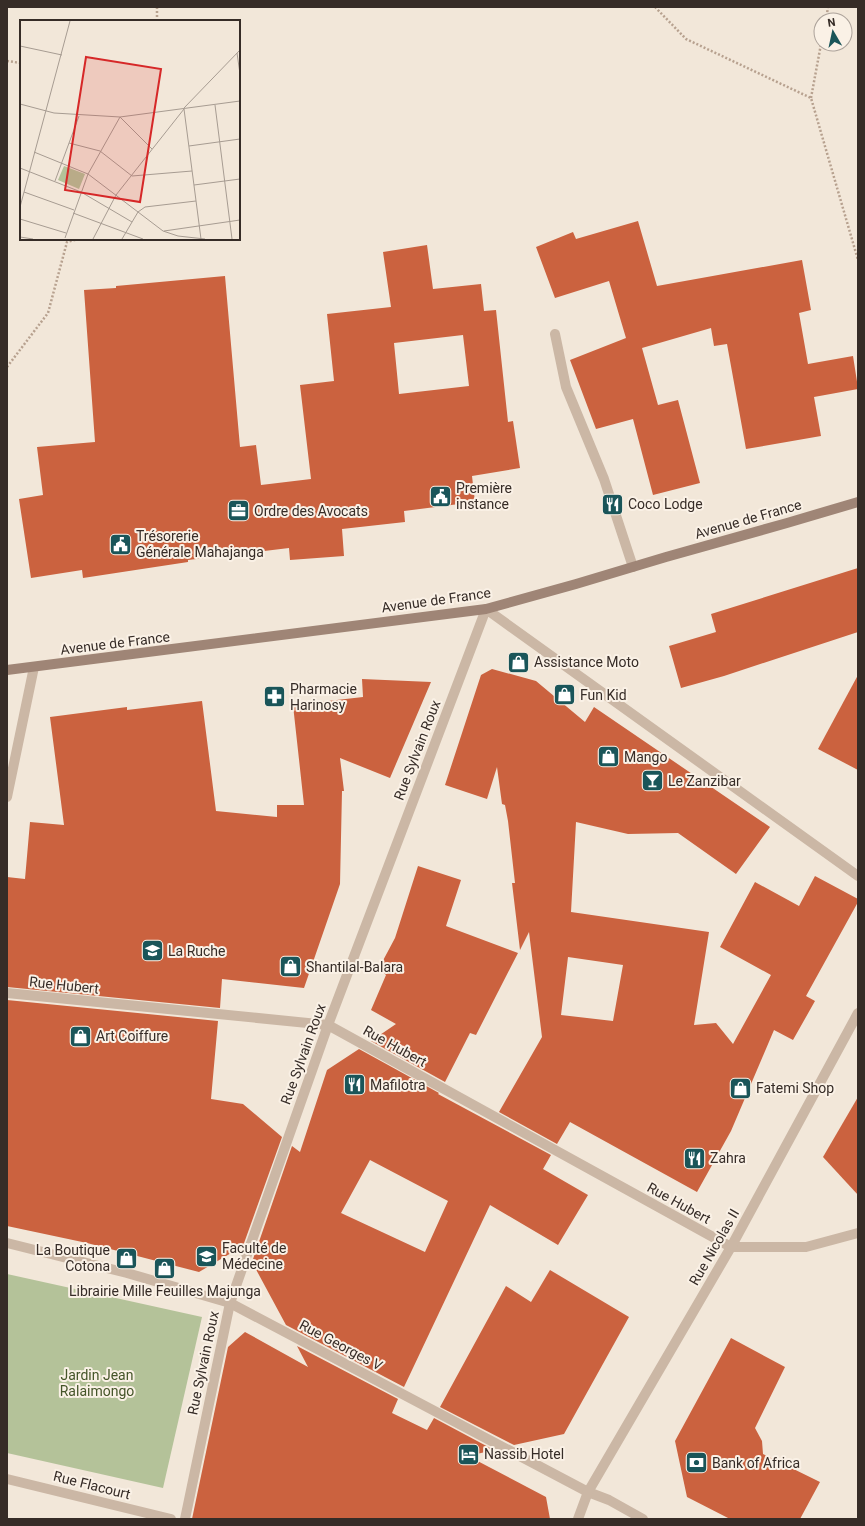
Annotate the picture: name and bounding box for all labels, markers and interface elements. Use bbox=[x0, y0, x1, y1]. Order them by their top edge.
north arrow bbox=[813, 12, 853, 52]
text: N bbox=[827, 16, 837, 30]
inset map bbox=[20, 20, 240, 240]
place label: Première instance bbox=[456, 480, 512, 512]
public building icon: Première instance bbox=[427, 483, 453, 509]
restaurant icon: Coco Lodge bbox=[599, 491, 625, 517]
place label: Coco Lodge bbox=[628, 496, 703, 512]
street label: Avenue de France bbox=[693, 496, 803, 542]
office icon: Ordre des Avocats bbox=[226, 498, 252, 524]
place label: Ordre des Avocats bbox=[254, 503, 368, 519]
place label: Trésorerie Générale Mahajanga bbox=[136, 528, 264, 560]
public building icon: Trésorerie Générale Mahajanga bbox=[108, 531, 134, 557]
street label: Avenue de France bbox=[380, 584, 492, 616]
street label: Avenue de France bbox=[59, 628, 171, 658]
shop icon: Assistance Moto bbox=[506, 649, 532, 675]
place label: Assistance Moto bbox=[534, 654, 639, 670]
place label: Pharmacie Harinosy bbox=[290, 681, 357, 713]
shop icon: Fun Kid bbox=[551, 682, 577, 708]
pharmacy icon: Pharmacie Harinosy bbox=[261, 684, 287, 710]
place label: Fun Kid bbox=[580, 687, 627, 703]
street label: Rue Sylvain Roux bbox=[391, 698, 443, 802]
shop icon: Mango bbox=[596, 744, 622, 770]
place label: Mango bbox=[624, 749, 667, 765]
bar icon: Le Zanzibar bbox=[640, 768, 666, 794]
place label: Le Zanzibar bbox=[668, 773, 741, 789]
school or university icon: La Ruche bbox=[140, 938, 166, 964]
place label: La Ruche bbox=[168, 943, 225, 959]
shop icon: Shantilal-Balara bbox=[277, 954, 303, 980]
place label: Shantilal-Balara bbox=[306, 959, 403, 975]
street label: Rue Hubert bbox=[28, 973, 100, 997]
street label: Rue Sylvain Roux bbox=[277, 1002, 329, 1106]
street label: Rue Hubert bbox=[361, 1022, 430, 1070]
shop icon: Art Coiffure bbox=[67, 1023, 93, 1049]
place label: Art Coiffure bbox=[96, 1028, 168, 1044]
restaurant icon: Mafilotra bbox=[342, 1072, 368, 1098]
shop icon: Fatemi Shop bbox=[728, 1075, 754, 1101]
place label: Mafilotra bbox=[370, 1077, 426, 1093]
place label: Fatemi Shop bbox=[756, 1080, 834, 1096]
restaurant icon: Zahra bbox=[682, 1145, 708, 1171]
place label: Zahra bbox=[710, 1150, 746, 1166]
street label: Rue Hubert bbox=[645, 1179, 714, 1227]
street label: Rue Nicolas II bbox=[686, 1206, 742, 1288]
place label: Faculté de Médecine bbox=[222, 1240, 286, 1272]
place label: La Boutique Cotona bbox=[36, 1242, 110, 1274]
school or university icon: Faculté de Médecine bbox=[194, 1243, 220, 1269]
shop icon: La Boutique Cotona bbox=[113, 1245, 139, 1271]
shop icon: Librairie Mille Feuilles Majunga bbox=[152, 1256, 178, 1282]
place label: Librairie Mille Feuilles Majunga bbox=[69, 1283, 261, 1299]
street label: Rue Sylvain Roux bbox=[184, 1310, 222, 1416]
street label: Rue Georges V bbox=[297, 1316, 385, 1374]
park label: Jardin Jean Ralaimongo bbox=[60, 1367, 134, 1399]
hotel icon: Nassib Hotel bbox=[455, 1441, 481, 1467]
place label: Nassib Hotel bbox=[484, 1446, 564, 1462]
bank icon: Bank of Africa bbox=[684, 1450, 710, 1476]
place label: Bank of Africa bbox=[712, 1455, 800, 1471]
street label: Rue Flacourt bbox=[52, 1468, 133, 1502]

